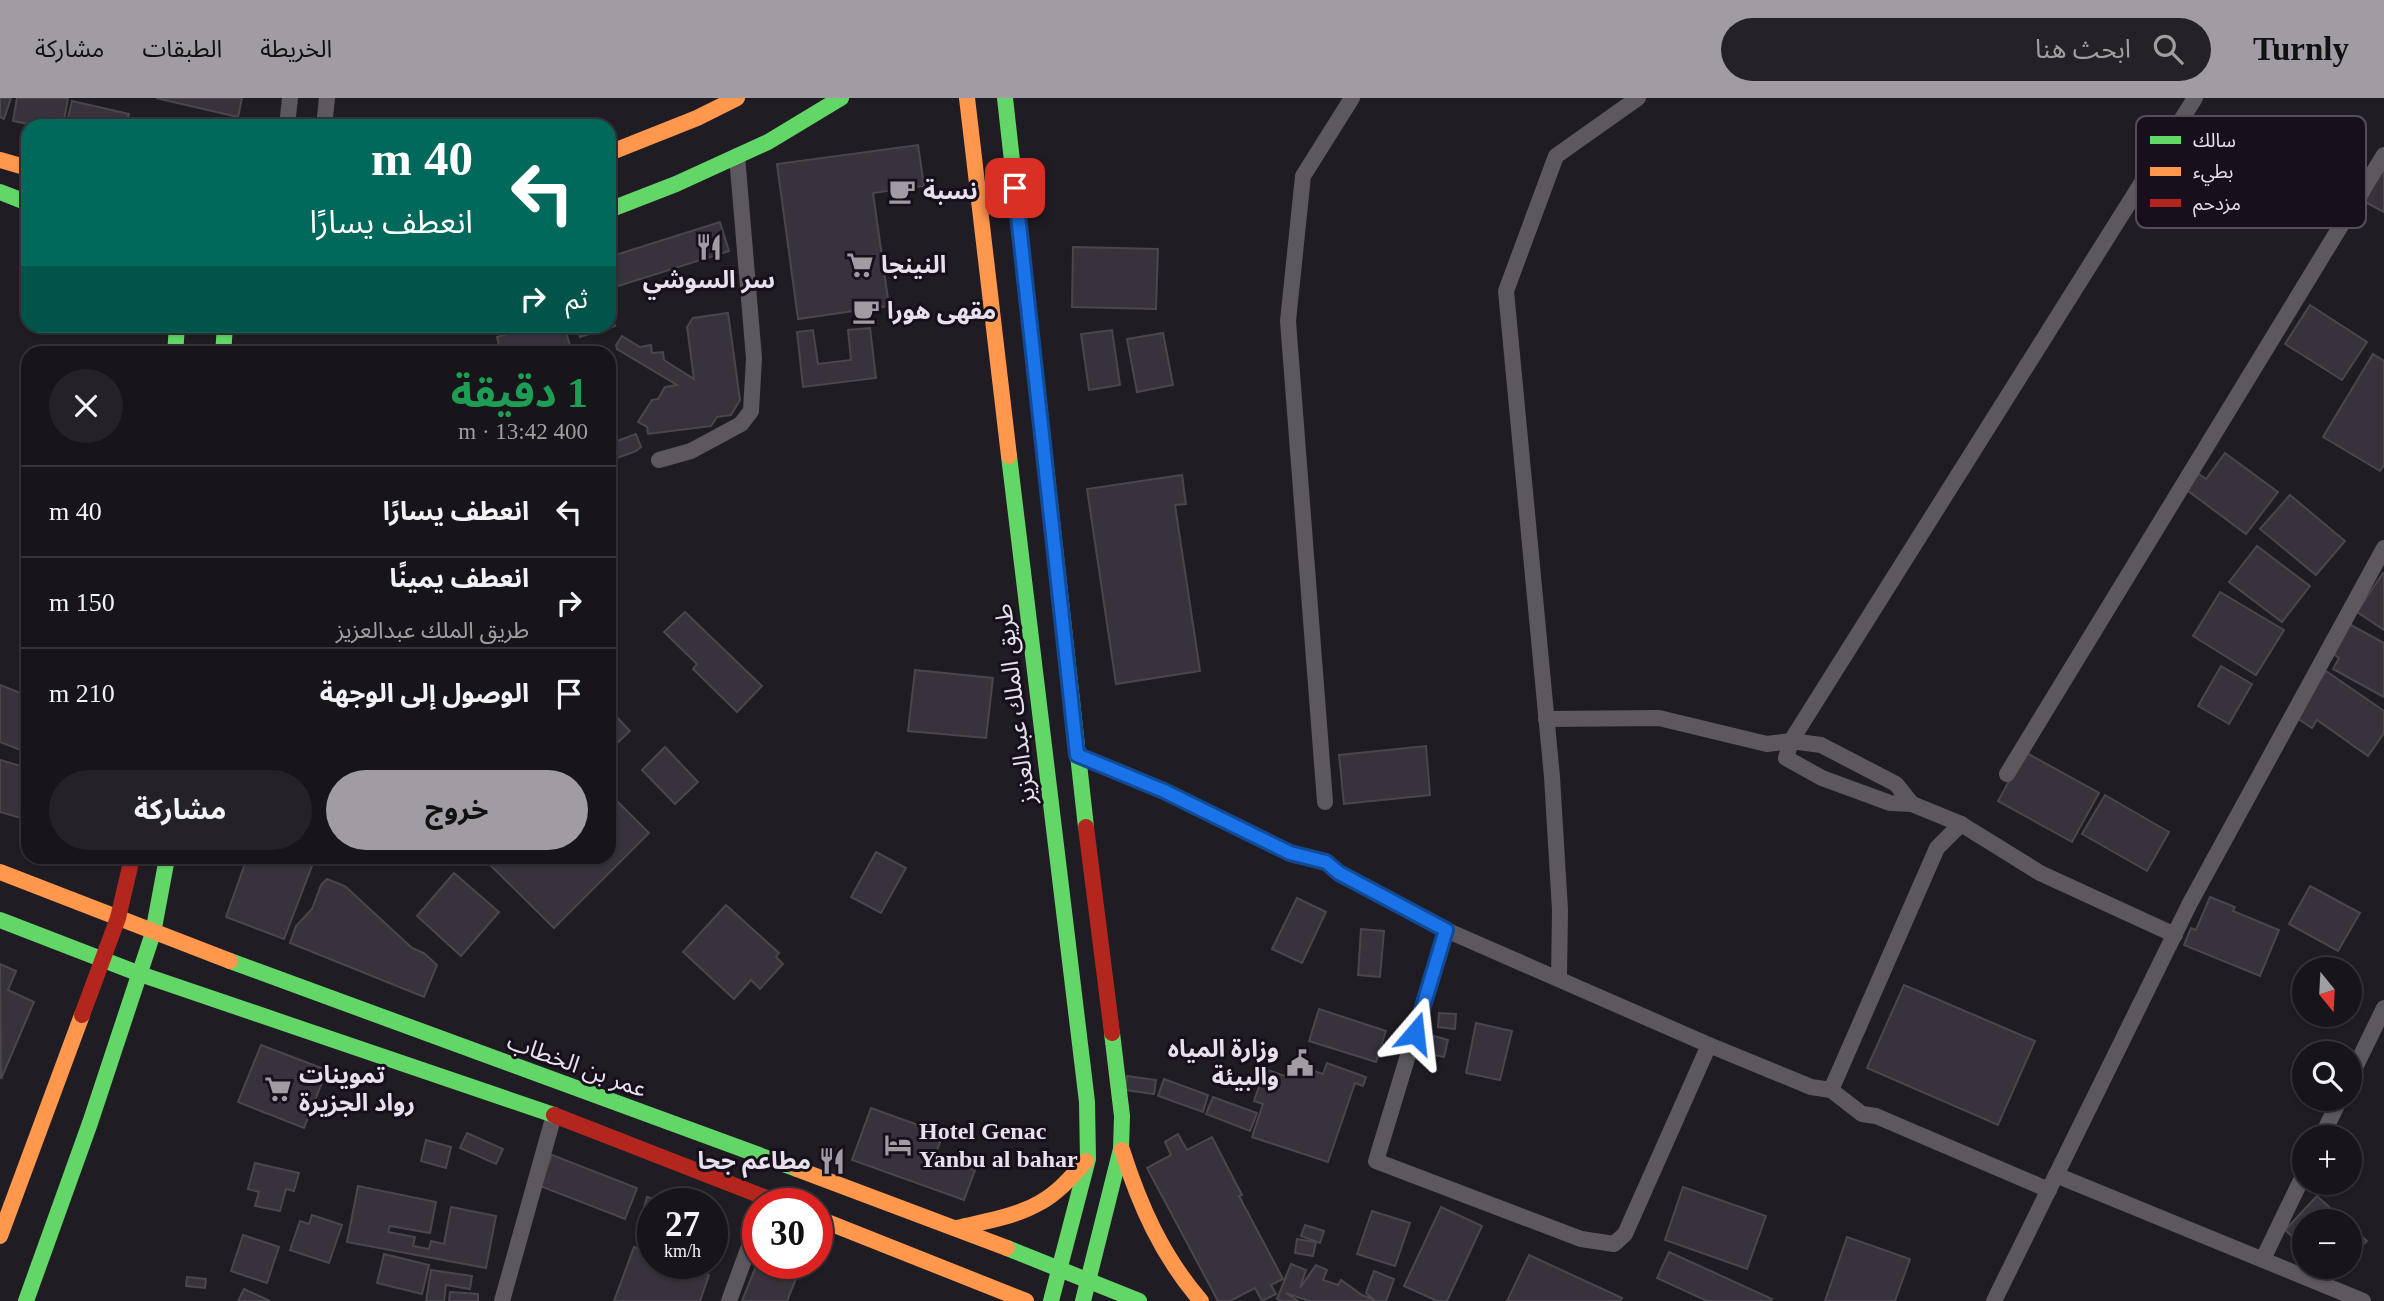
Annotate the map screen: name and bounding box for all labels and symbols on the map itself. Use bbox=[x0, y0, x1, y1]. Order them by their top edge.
legend bbox=[2136, 116, 2366, 228]
text: سالك bbox=[2193, 130, 2236, 151]
pin bbox=[985, 158, 1045, 218]
text: بطيء bbox=[2193, 161, 2233, 186]
cafe icon: نسبة bbox=[887, 176, 917, 206]
place label: نسبة bbox=[923, 178, 978, 205]
text: مزدحم bbox=[2193, 193, 2241, 218]
restaurant icon: سر السوشي bbox=[694, 232, 724, 262]
supermarket icon: النينجا bbox=[845, 250, 875, 280]
place label: النينجا bbox=[881, 252, 946, 279]
place label: سر السوشي bbox=[643, 267, 775, 300]
cafe icon: مقهى هورا bbox=[851, 296, 881, 326]
place label: مقهى هورا bbox=[887, 298, 996, 325]
street label: طريق الملك عبدالعزيز bbox=[990, 602, 1042, 807]
north arrow bbox=[2292, 957, 2362, 1027]
position arrow bbox=[1378, 996, 1452, 1070]
street label: عمر بن الخطاب bbox=[503, 1028, 650, 1103]
place label: وزارة المياه والبيئة bbox=[1168, 1036, 1279, 1091]
public building icon: وزارة المياه والبيئة bbox=[1285, 1048, 1315, 1078]
place label: تموينات رواد الجزيرة bbox=[299, 1062, 415, 1117]
supermarket icon: تموينات رواد الجزيرة bbox=[263, 1074, 293, 1104]
place label: Hotel Genac Yanbu al bahar bbox=[919, 1118, 1078, 1172]
hotel icon: Hotel Genac Yanbu al bahar bbox=[883, 1130, 913, 1160]
restaurant icon: مطاعم جحا bbox=[817, 1146, 847, 1176]
place label: مطاعم جحا bbox=[697, 1148, 811, 1178]
speed limit sign: 30 bbox=[742, 1188, 833, 1279]

